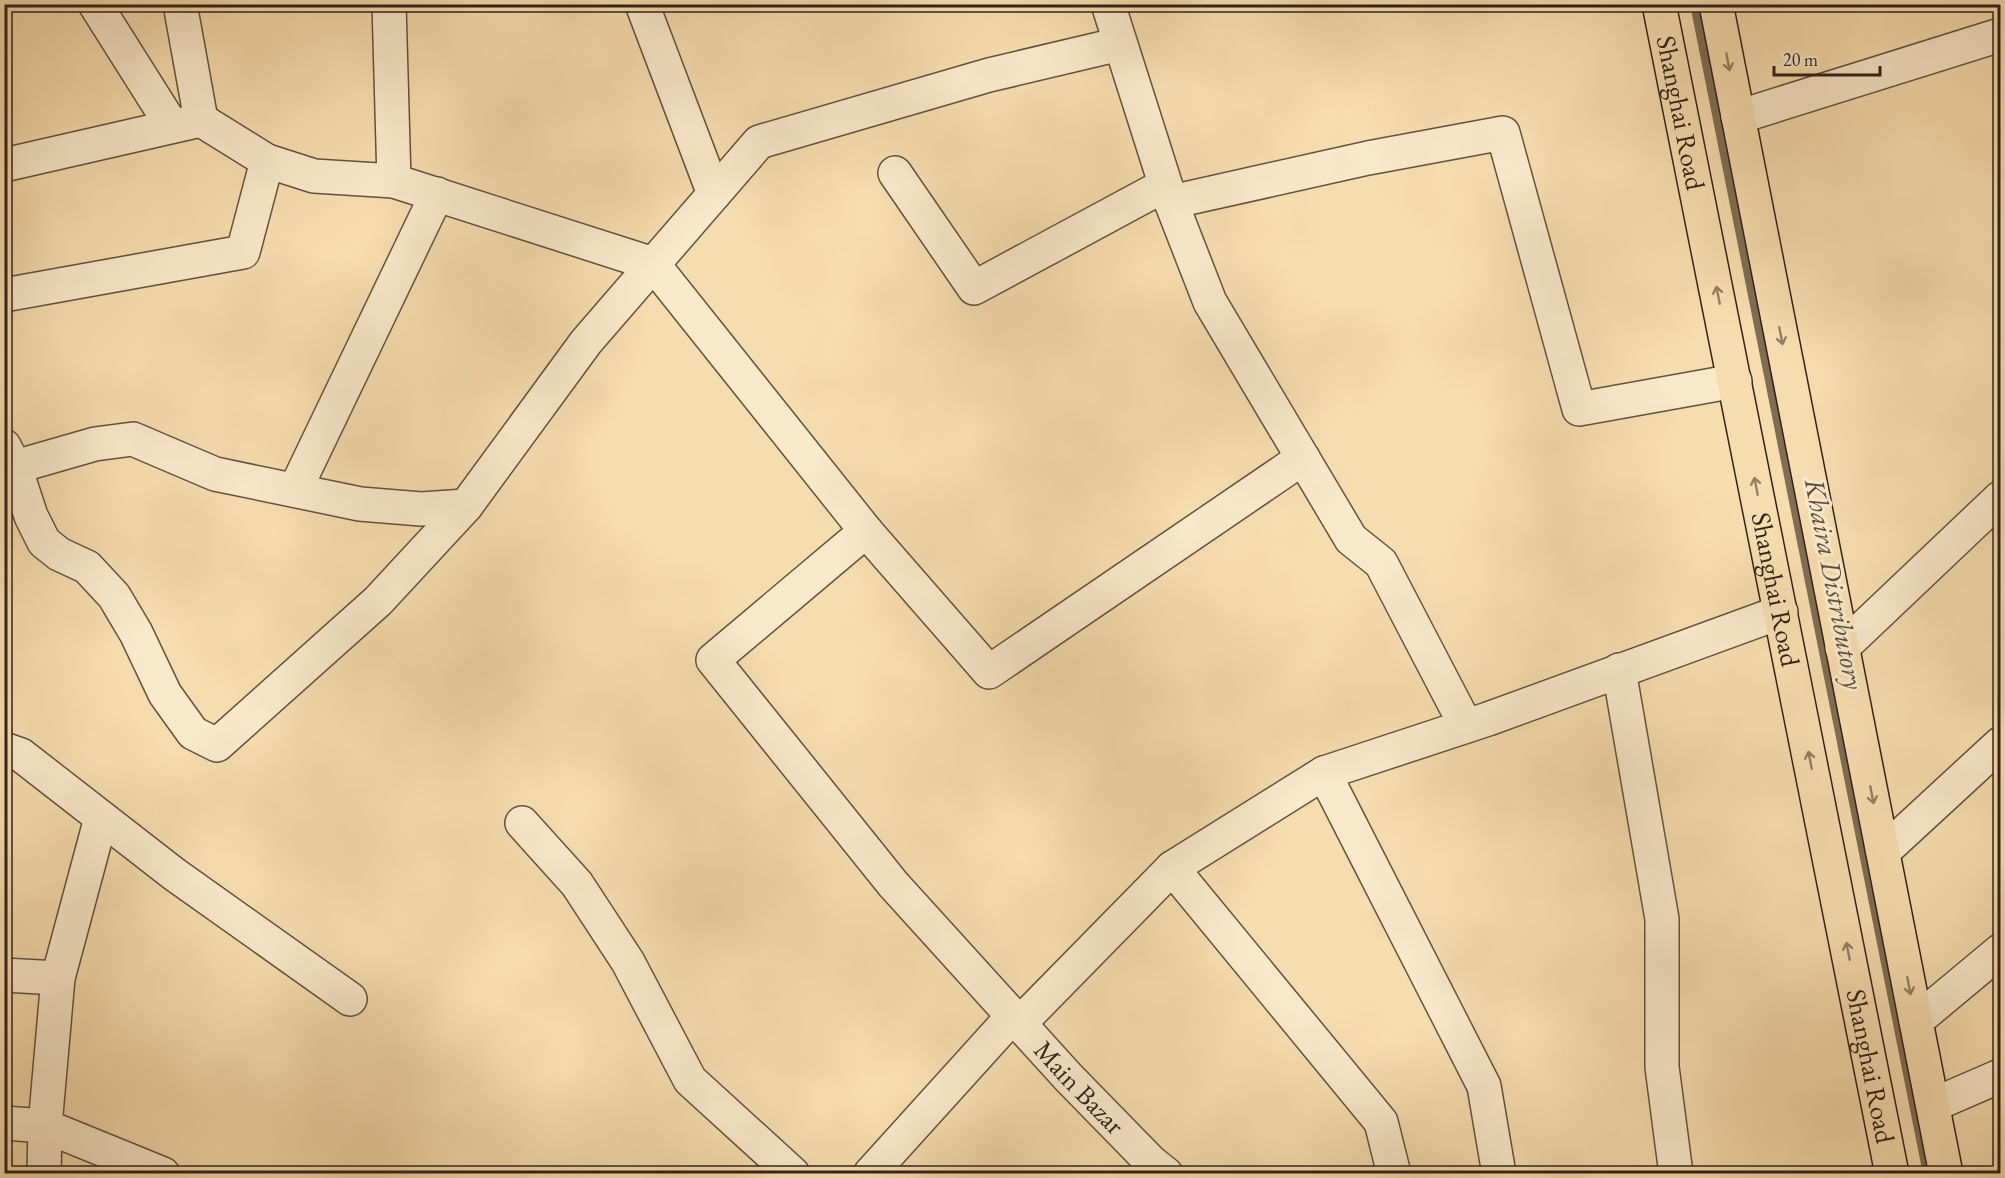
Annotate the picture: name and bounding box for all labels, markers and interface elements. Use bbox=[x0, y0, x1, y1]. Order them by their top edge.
street label: Shanghai Road bbox=[1649, 33, 1714, 193]
scale bar bbox=[1774, 39, 1880, 77]
text: 20 m bbox=[1783, 48, 1818, 71]
one-way arrow bbox=[1722, 52, 1734, 71]
one-way arrow bbox=[1712, 286, 1723, 305]
one-way arrow bbox=[1776, 325, 1787, 345]
water label: Khaira Distributory bbox=[1797, 475, 1873, 693]
one-way arrow bbox=[1750, 477, 1761, 497]
street label: Shanghai Road bbox=[1744, 509, 1809, 670]
one-way arrow bbox=[1804, 751, 1815, 770]
one-way arrow bbox=[1867, 785, 1878, 804]
one-way arrow bbox=[1842, 942, 1853, 962]
one-way arrow bbox=[1904, 976, 1916, 995]
street label: Shanghai Road bbox=[1839, 986, 1904, 1147]
street label: Main Bazar bbox=[1026, 1033, 1132, 1142]

